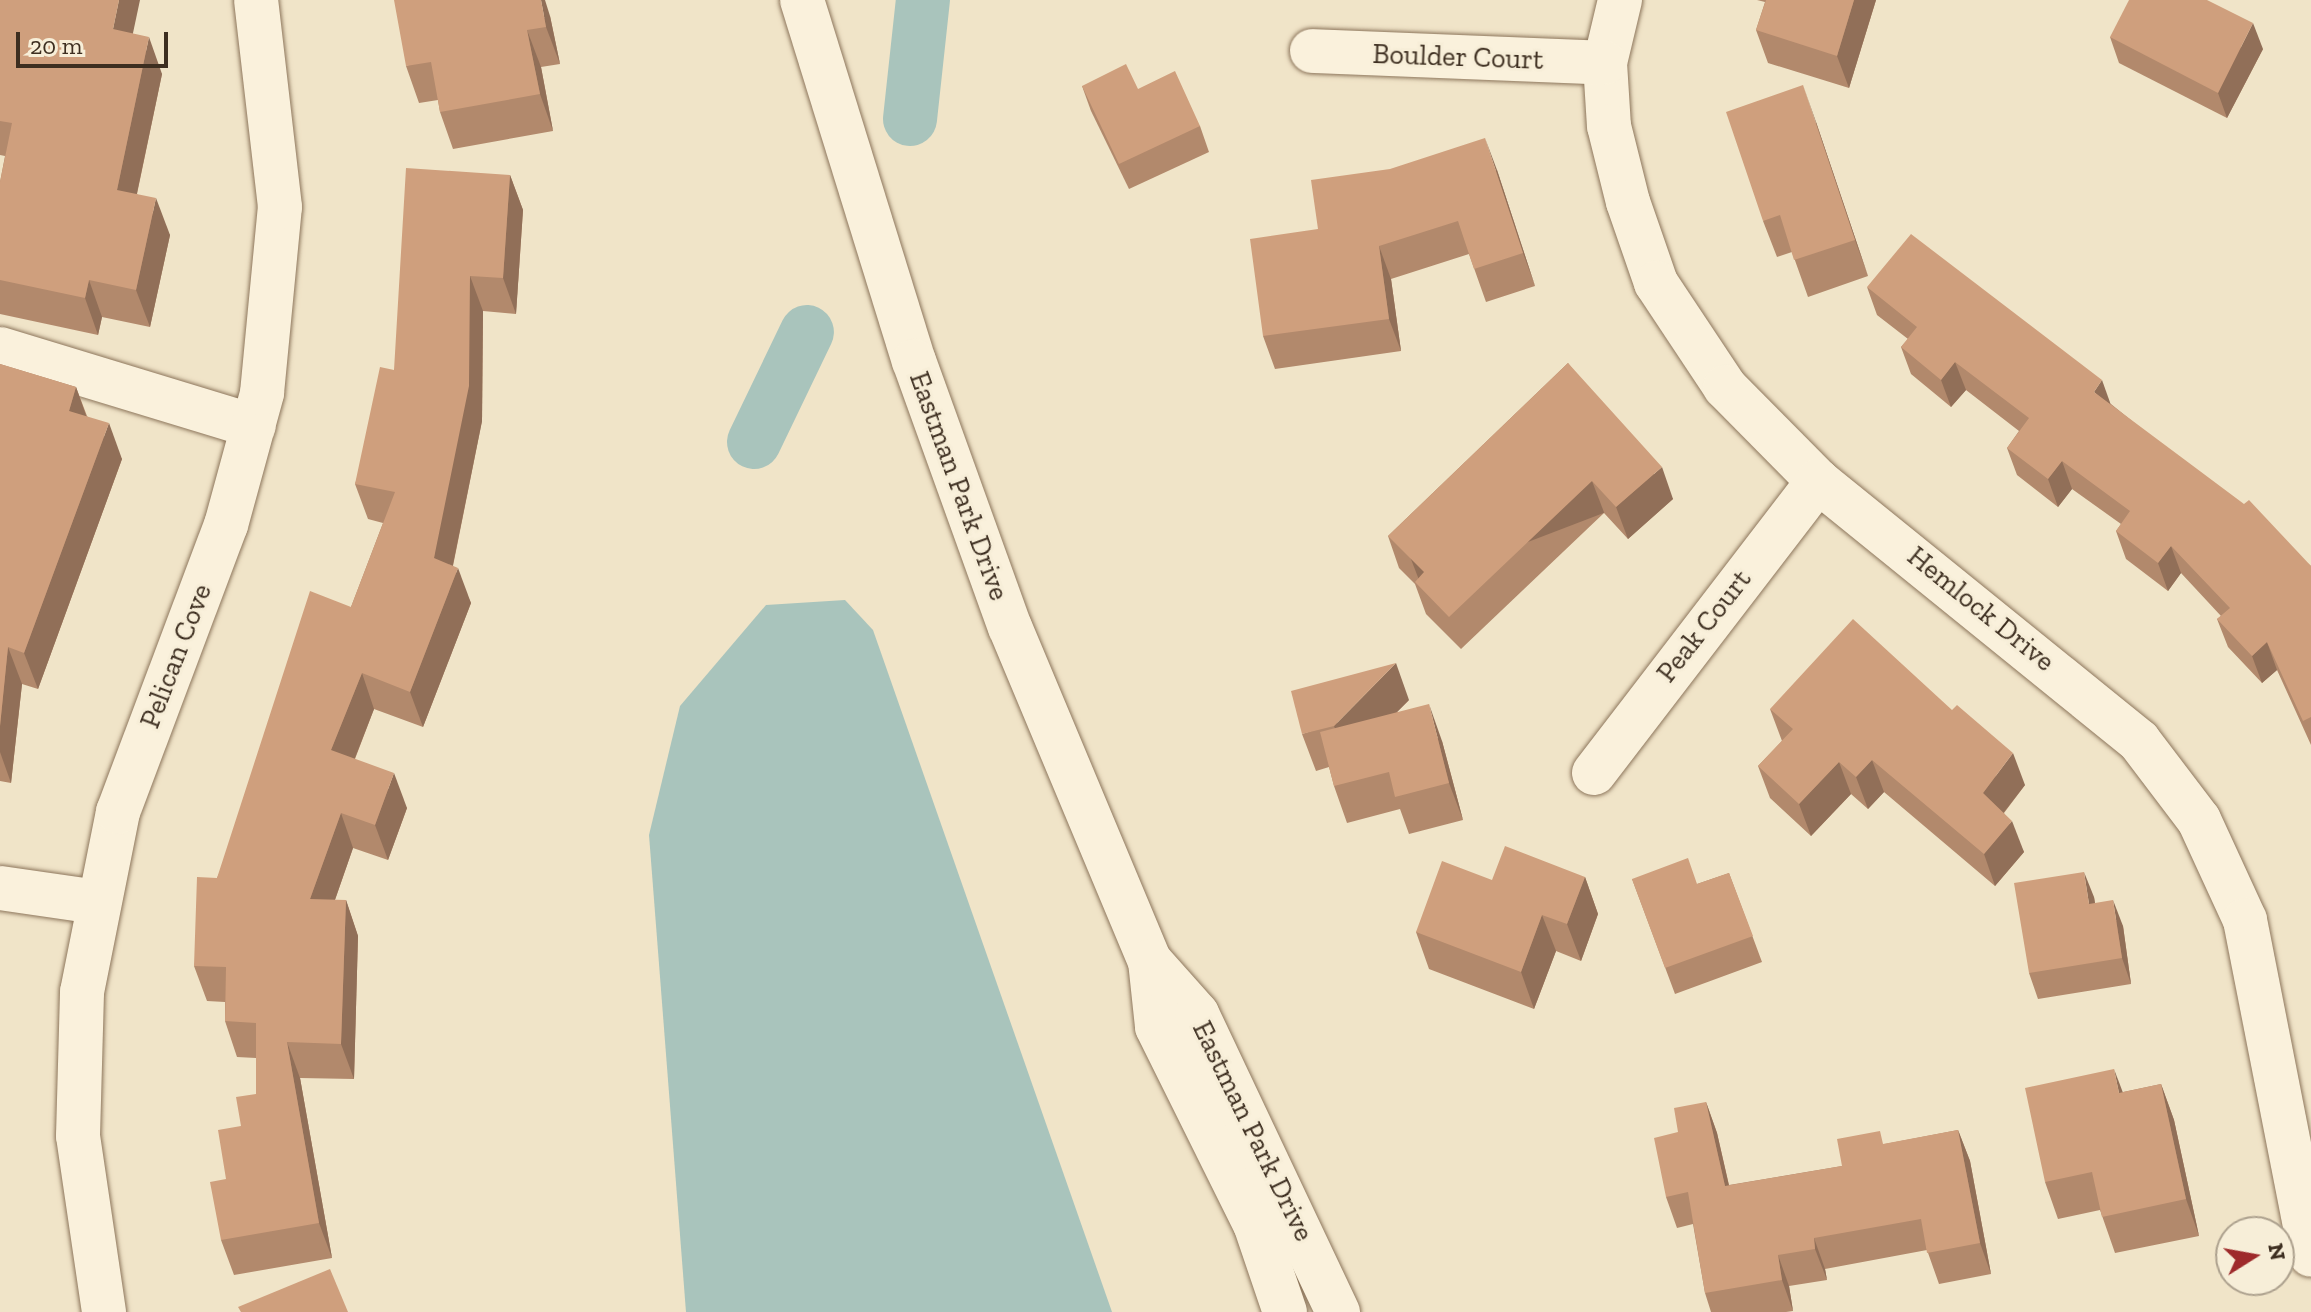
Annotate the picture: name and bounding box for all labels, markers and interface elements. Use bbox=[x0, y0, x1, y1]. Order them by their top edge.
scale bar bbox=[20, 16, 172, 66]
text: 20 m bbox=[30, 31, 82, 60]
street label: Boulder Court bbox=[1372, 37, 1544, 77]
street label: Eastman Park Drive bbox=[902, 367, 1016, 605]
street label: Hemlock Drive bbox=[1901, 539, 2061, 679]
street label: Peak Court bbox=[1650, 563, 1758, 689]
street label: Pelican Cove bbox=[133, 579, 219, 733]
street label: Eastman Park Drive bbox=[1185, 1016, 1321, 1246]
north arrow bbox=[2215, 1216, 2295, 1296]
text: N bbox=[2262, 1241, 2292, 1262]

